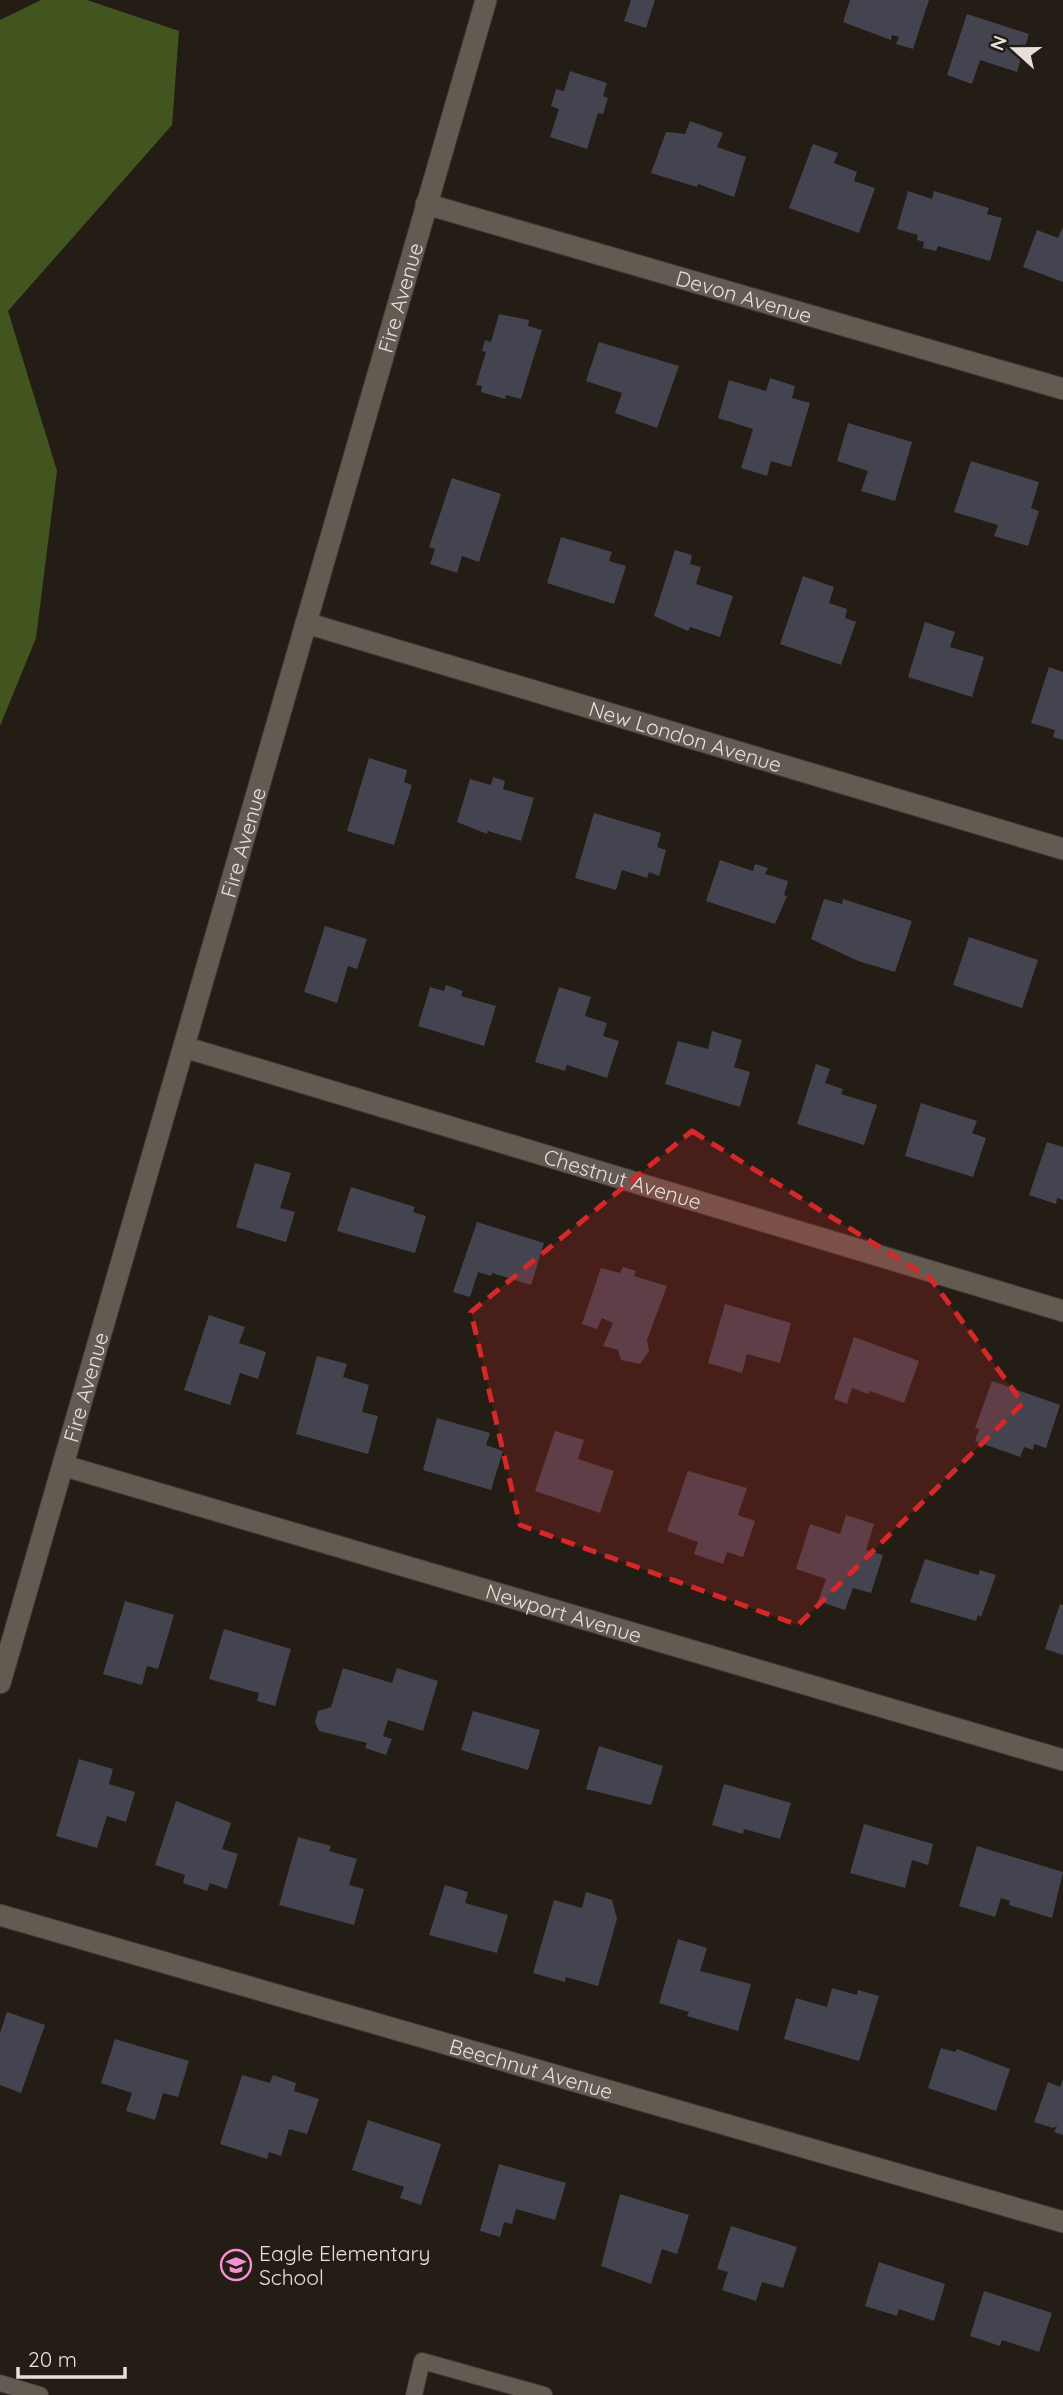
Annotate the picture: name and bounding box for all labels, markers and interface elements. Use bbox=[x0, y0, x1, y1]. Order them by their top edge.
north arrow bbox=[979, 14, 1049, 84]
text: N bbox=[984, 32, 1012, 54]
street label: Fire Avenue bbox=[372, 239, 428, 356]
street label: Devon Avenue bbox=[673, 264, 815, 328]
street label: New London Avenue bbox=[586, 695, 785, 777]
street label: Fire Avenue bbox=[215, 784, 271, 900]
street label: Chestnut Avenue bbox=[541, 1143, 705, 1215]
street label: Fire Avenue bbox=[57, 1329, 114, 1445]
street label: Newport Avenue bbox=[483, 1578, 645, 1648]
street label: Beechnut Avenue bbox=[446, 2032, 616, 2104]
place label: Eagle Elementary School bbox=[259, 2240, 430, 2290]
school or university icon: Eagle Elementary School bbox=[219, 2248, 253, 2282]
scale bar bbox=[18, 2336, 124, 2380]
text: 20 m bbox=[28, 2346, 77, 2372]

